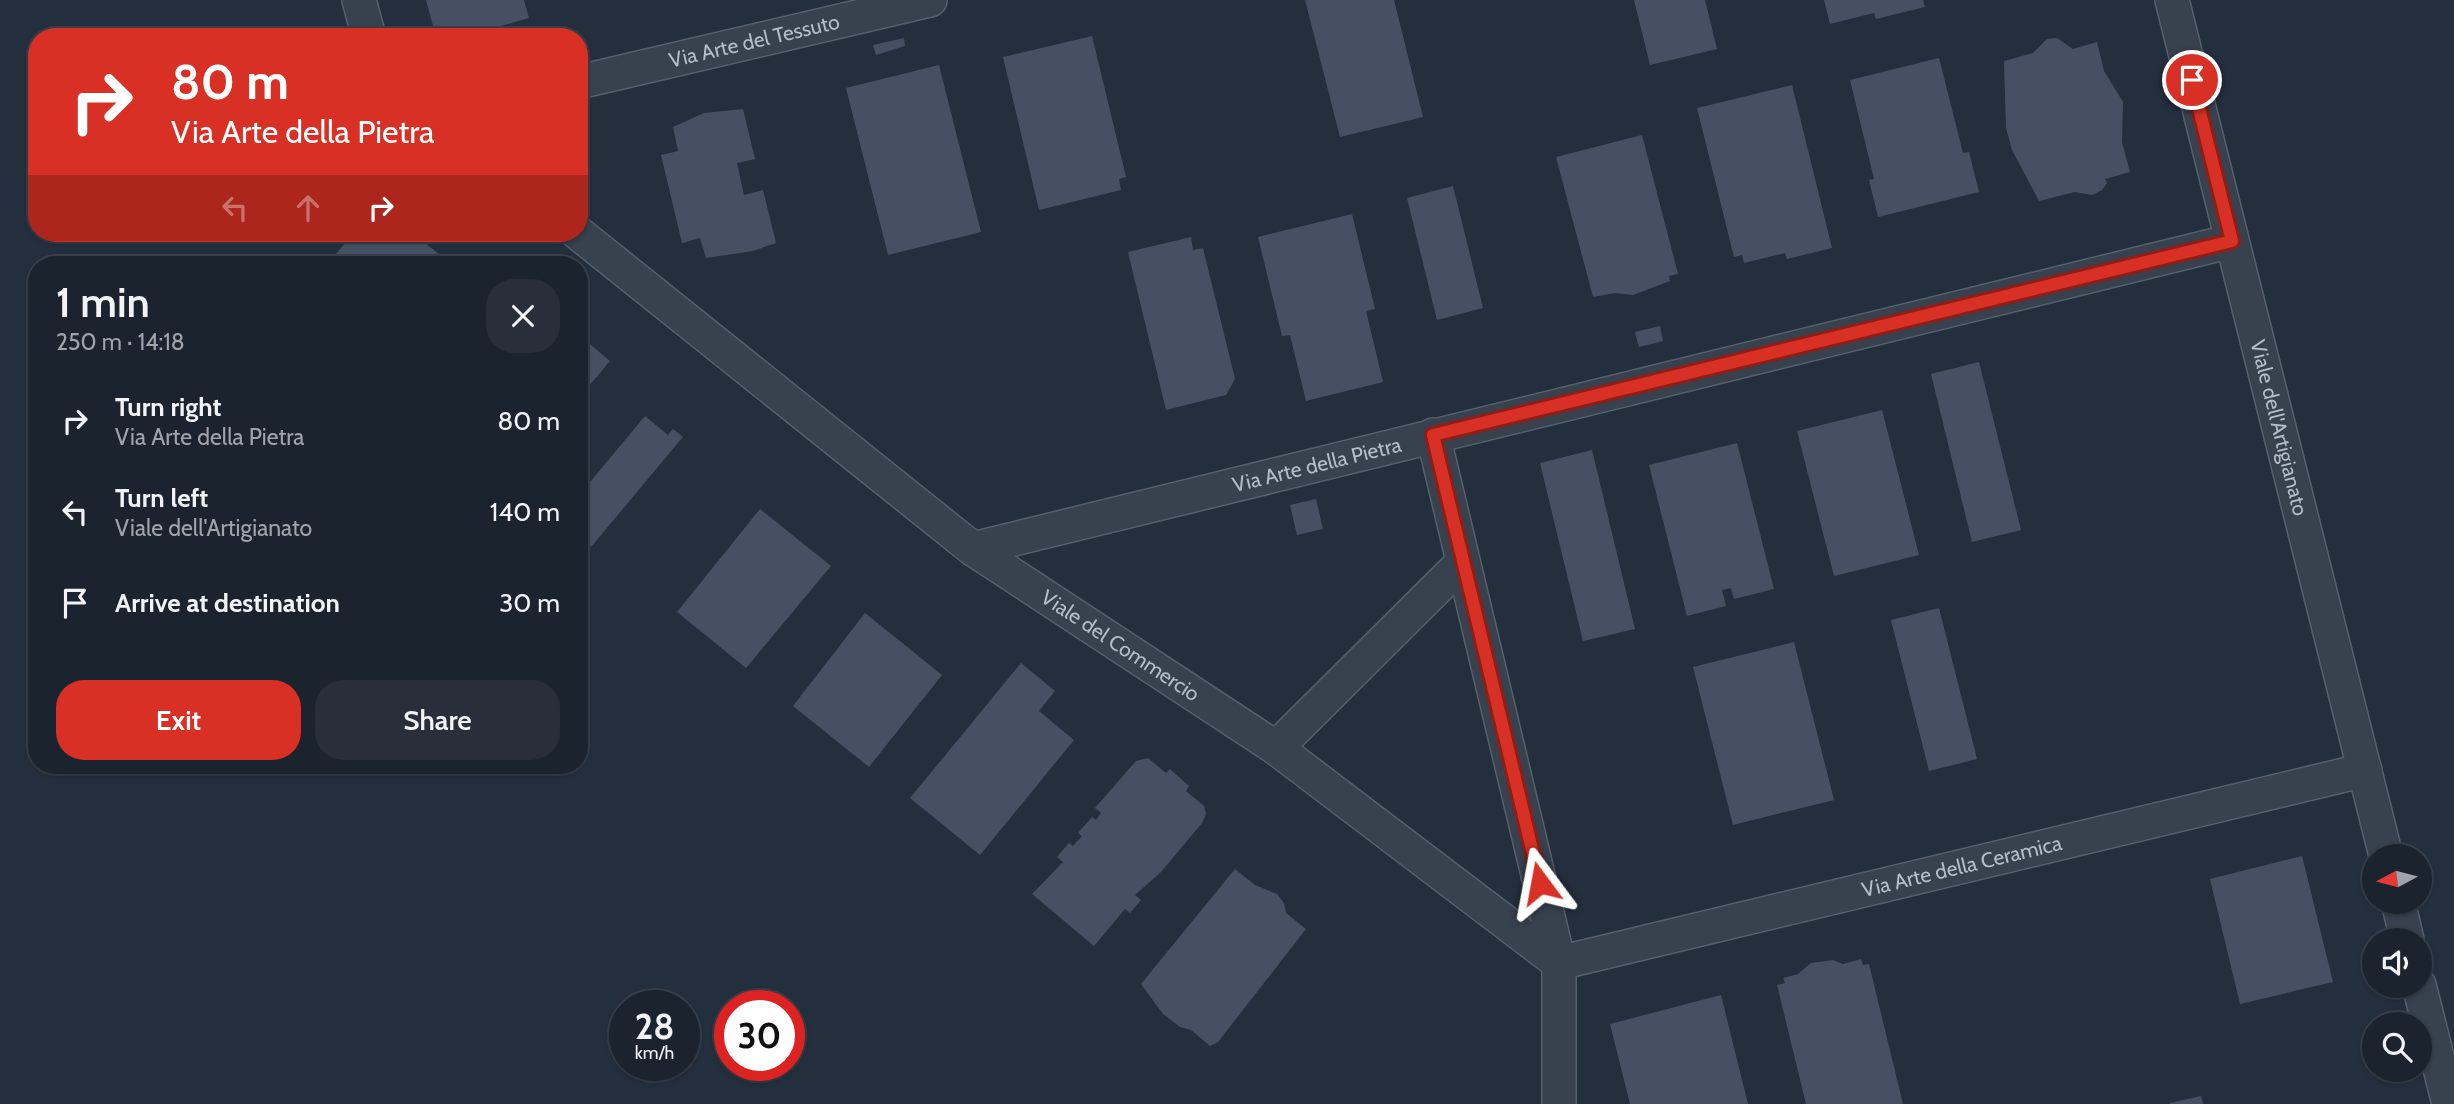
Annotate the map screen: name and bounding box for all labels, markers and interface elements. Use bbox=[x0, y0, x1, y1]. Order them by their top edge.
street label: Via Arte del Tessuto bbox=[666, 9, 842, 73]
pin bbox=[2162, 50, 2222, 110]
text: 80 m bbox=[171, 52, 289, 111]
icon: right bbox=[56, 56, 147, 147]
icon: arrive bbox=[2173, 61, 2211, 99]
text: Via Arte della Pietra bbox=[171, 112, 434, 151]
icon: left bbox=[216, 189, 254, 227]
icon: ahead bbox=[289, 189, 327, 227]
icon: right bbox=[362, 189, 400, 227]
text: 1 min bbox=[56, 276, 150, 328]
button: close bbox=[486, 279, 560, 353]
text: 250 m · 14:18 bbox=[56, 328, 185, 356]
street label: Viale dell'Artigianato bbox=[2245, 337, 2313, 518]
text: Turn right bbox=[115, 391, 221, 423]
icon: right bbox=[56, 402, 94, 440]
text: 80 m bbox=[497, 405, 560, 437]
text: Via Arte della Pietra bbox=[115, 423, 304, 451]
street label: Via Arte della Pietra bbox=[1230, 432, 1404, 497]
text: Turn left bbox=[115, 482, 208, 514]
icon: left bbox=[56, 493, 94, 531]
text: 140 m bbox=[490, 496, 560, 528]
text: Viale dell'Artigianato bbox=[115, 514, 312, 542]
icon: arrive bbox=[56, 584, 94, 622]
street label: Viale del Commercio bbox=[1037, 584, 1204, 706]
text: Arrive at destination bbox=[115, 587, 340, 619]
text: 30 m bbox=[499, 587, 560, 619]
button: Exit bbox=[56, 680, 301, 760]
button: Share bbox=[315, 680, 560, 760]
street label: Via Arte della Ceramica bbox=[1859, 830, 2064, 902]
north arrow bbox=[2362, 844, 2432, 914]
map controls bbox=[2362, 844, 2432, 1082]
position arrow bbox=[1503, 846, 1577, 920]
button: sound bbox=[2362, 928, 2432, 998]
speed limit sign: 30 bbox=[714, 990, 805, 1081]
text: 28 bbox=[635, 1005, 674, 1048]
button: search bbox=[2362, 1012, 2432, 1082]
text: km/h bbox=[635, 1042, 674, 1064]

